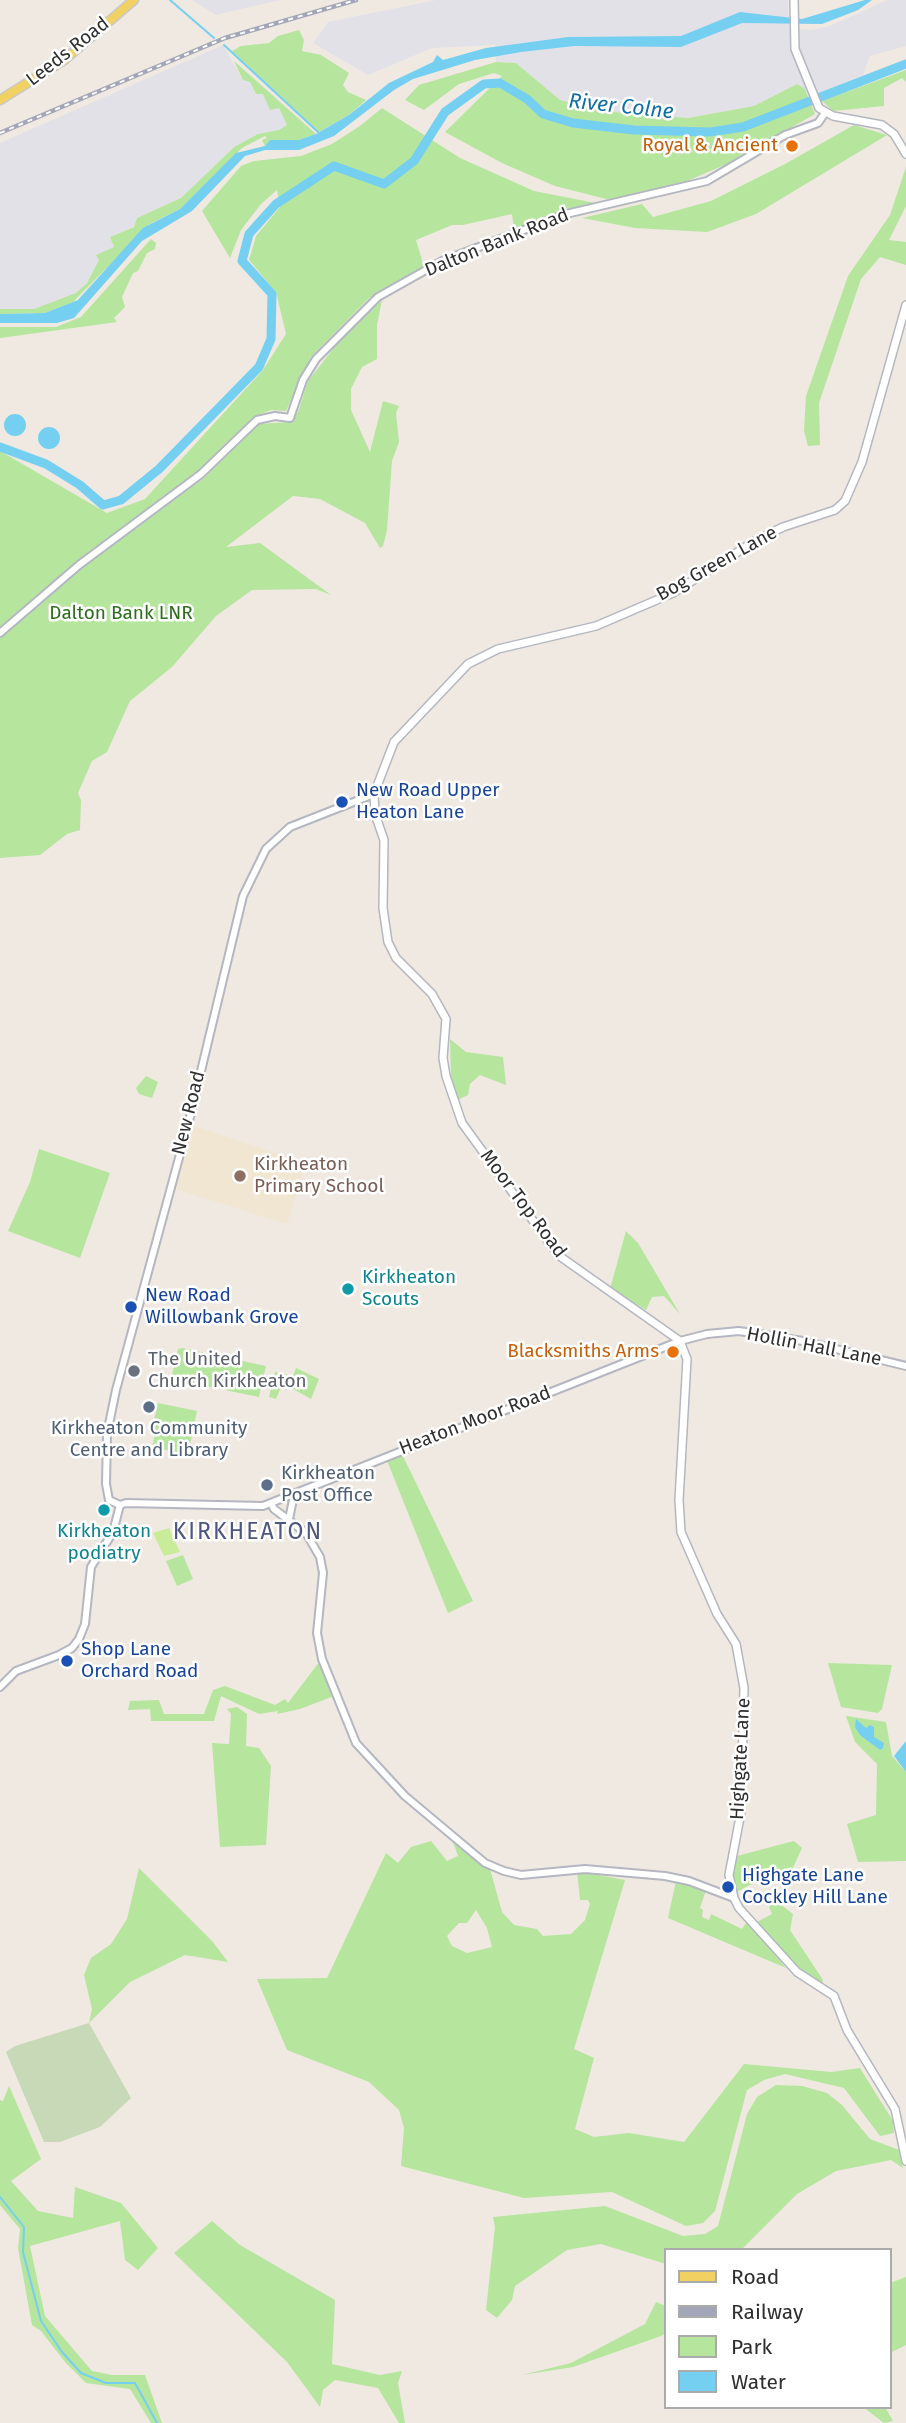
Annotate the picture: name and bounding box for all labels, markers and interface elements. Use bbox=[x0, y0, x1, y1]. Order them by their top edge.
street label: Leeds Road bbox=[22, 13, 114, 91]
water label: River Colne bbox=[567, 89, 675, 125]
place label: Royal & Ancient bbox=[642, 135, 778, 157]
marker: Royal & Ancient bbox=[784, 138, 800, 154]
street label: Dalton Bank Road bbox=[422, 204, 572, 282]
street label: Bog Green Lane bbox=[653, 521, 781, 607]
park label: Dalton Bank LNR bbox=[49, 603, 193, 625]
place label: New Road Upper Heaton Lane bbox=[356, 780, 500, 824]
marker: New Road Upper Heaton Lane bbox=[334, 794, 350, 810]
street label: New Road bbox=[168, 1069, 210, 1157]
street label: Moor Top Road bbox=[475, 1145, 571, 1263]
place label: Kirkheaton Primary School bbox=[254, 1154, 384, 1198]
marker: Kirkheaton Primary School bbox=[232, 1168, 248, 1184]
place label: Kirkheaton Scouts bbox=[362, 1267, 456, 1311]
marker: Kirkheaton Scouts bbox=[340, 1281, 356, 1297]
place label: New Road Willowbank Grove bbox=[145, 1285, 299, 1329]
marker: New Road Willowbank Grove bbox=[123, 1299, 139, 1315]
street label: Hollin Hall Lane bbox=[745, 1323, 883, 1371]
place label: Blacksmiths Arms bbox=[507, 1341, 659, 1363]
marker: Blacksmiths Arms bbox=[665, 1344, 681, 1360]
place label: The United Church Kirkheaton bbox=[148, 1349, 307, 1393]
marker: The United Church Kirkheaton bbox=[126, 1363, 142, 1379]
street label: Heaton Moor Road bbox=[396, 1382, 554, 1460]
marker: Kirkheaton Community Centre and Library bbox=[141, 1399, 157, 1415]
place label: Kirkheaton Community Centre and Library bbox=[51, 1418, 247, 1462]
place label: Kirkheaton Post Office bbox=[281, 1463, 375, 1507]
marker: Kirkheaton Post Office bbox=[259, 1477, 275, 1493]
marker: Kirkheaton podiatry bbox=[96, 1502, 112, 1518]
district label: KIRKHEATON bbox=[174, 1519, 322, 1547]
place label: Kirkheaton podiatry bbox=[57, 1521, 151, 1565]
place label: Shop Lane Orchard Road bbox=[81, 1639, 198, 1683]
marker: Shop Lane Orchard Road bbox=[59, 1653, 75, 1669]
street label: Highgate Lane bbox=[726, 1697, 756, 1821]
place label: Highgate Lane Cockley Hill Lane bbox=[742, 1865, 888, 1909]
marker: Highgate Lane Cockley Hill Lane bbox=[720, 1879, 736, 1895]
legend bbox=[664, 2248, 892, 2409]
text: Road bbox=[731, 2264, 779, 2290]
text: Railway bbox=[731, 2299, 803, 2325]
text: Park bbox=[731, 2334, 772, 2360]
text: Water bbox=[731, 2369, 786, 2395]

